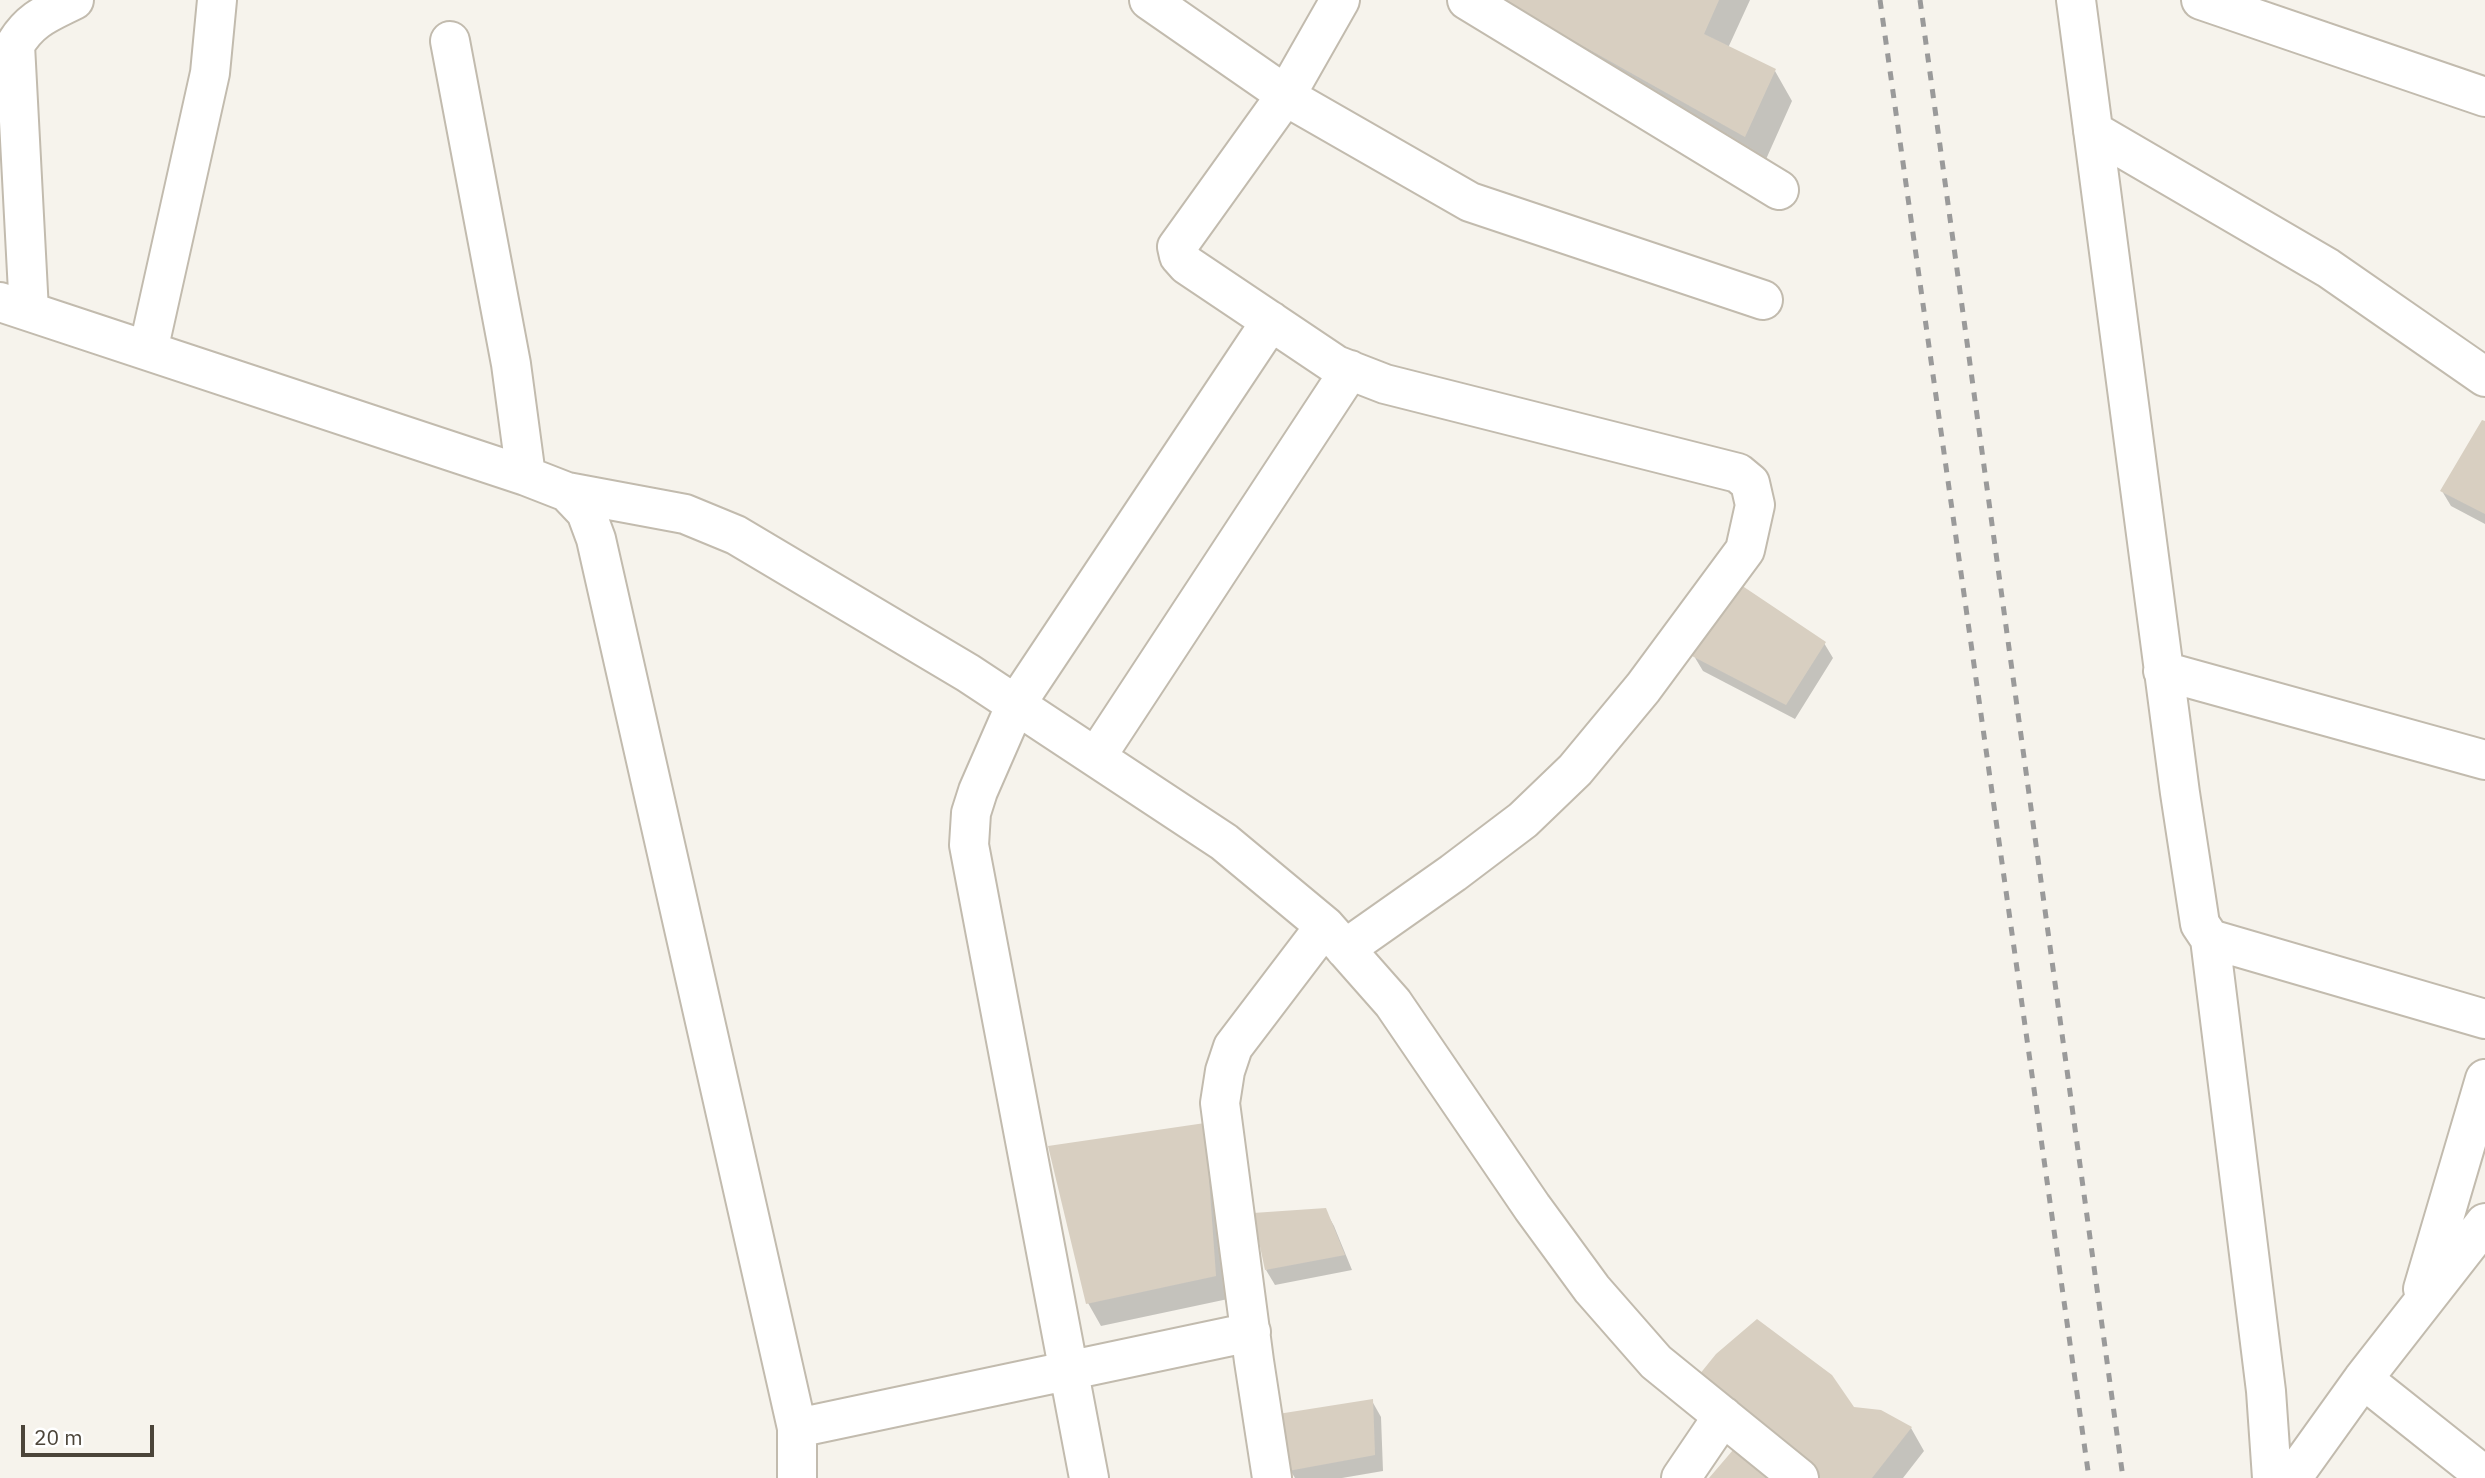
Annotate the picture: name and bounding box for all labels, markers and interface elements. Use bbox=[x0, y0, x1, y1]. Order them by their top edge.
scale bar bbox=[24, 1412, 158, 1456]
text: 20 m bbox=[34, 1423, 83, 1451]

